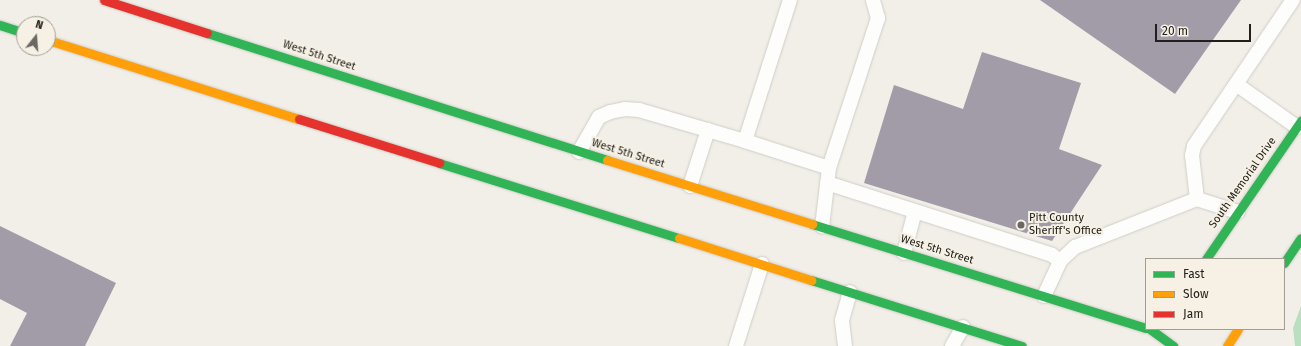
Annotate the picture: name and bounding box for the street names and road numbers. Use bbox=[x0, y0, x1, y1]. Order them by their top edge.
street label: West 5th Street bbox=[281, 38, 357, 74]
street label: South Memorial Drive bbox=[1207, 135, 1279, 231]
street label: West 5th Street bbox=[590, 137, 666, 171]
street label: West 5th Street bbox=[899, 233, 975, 267]

